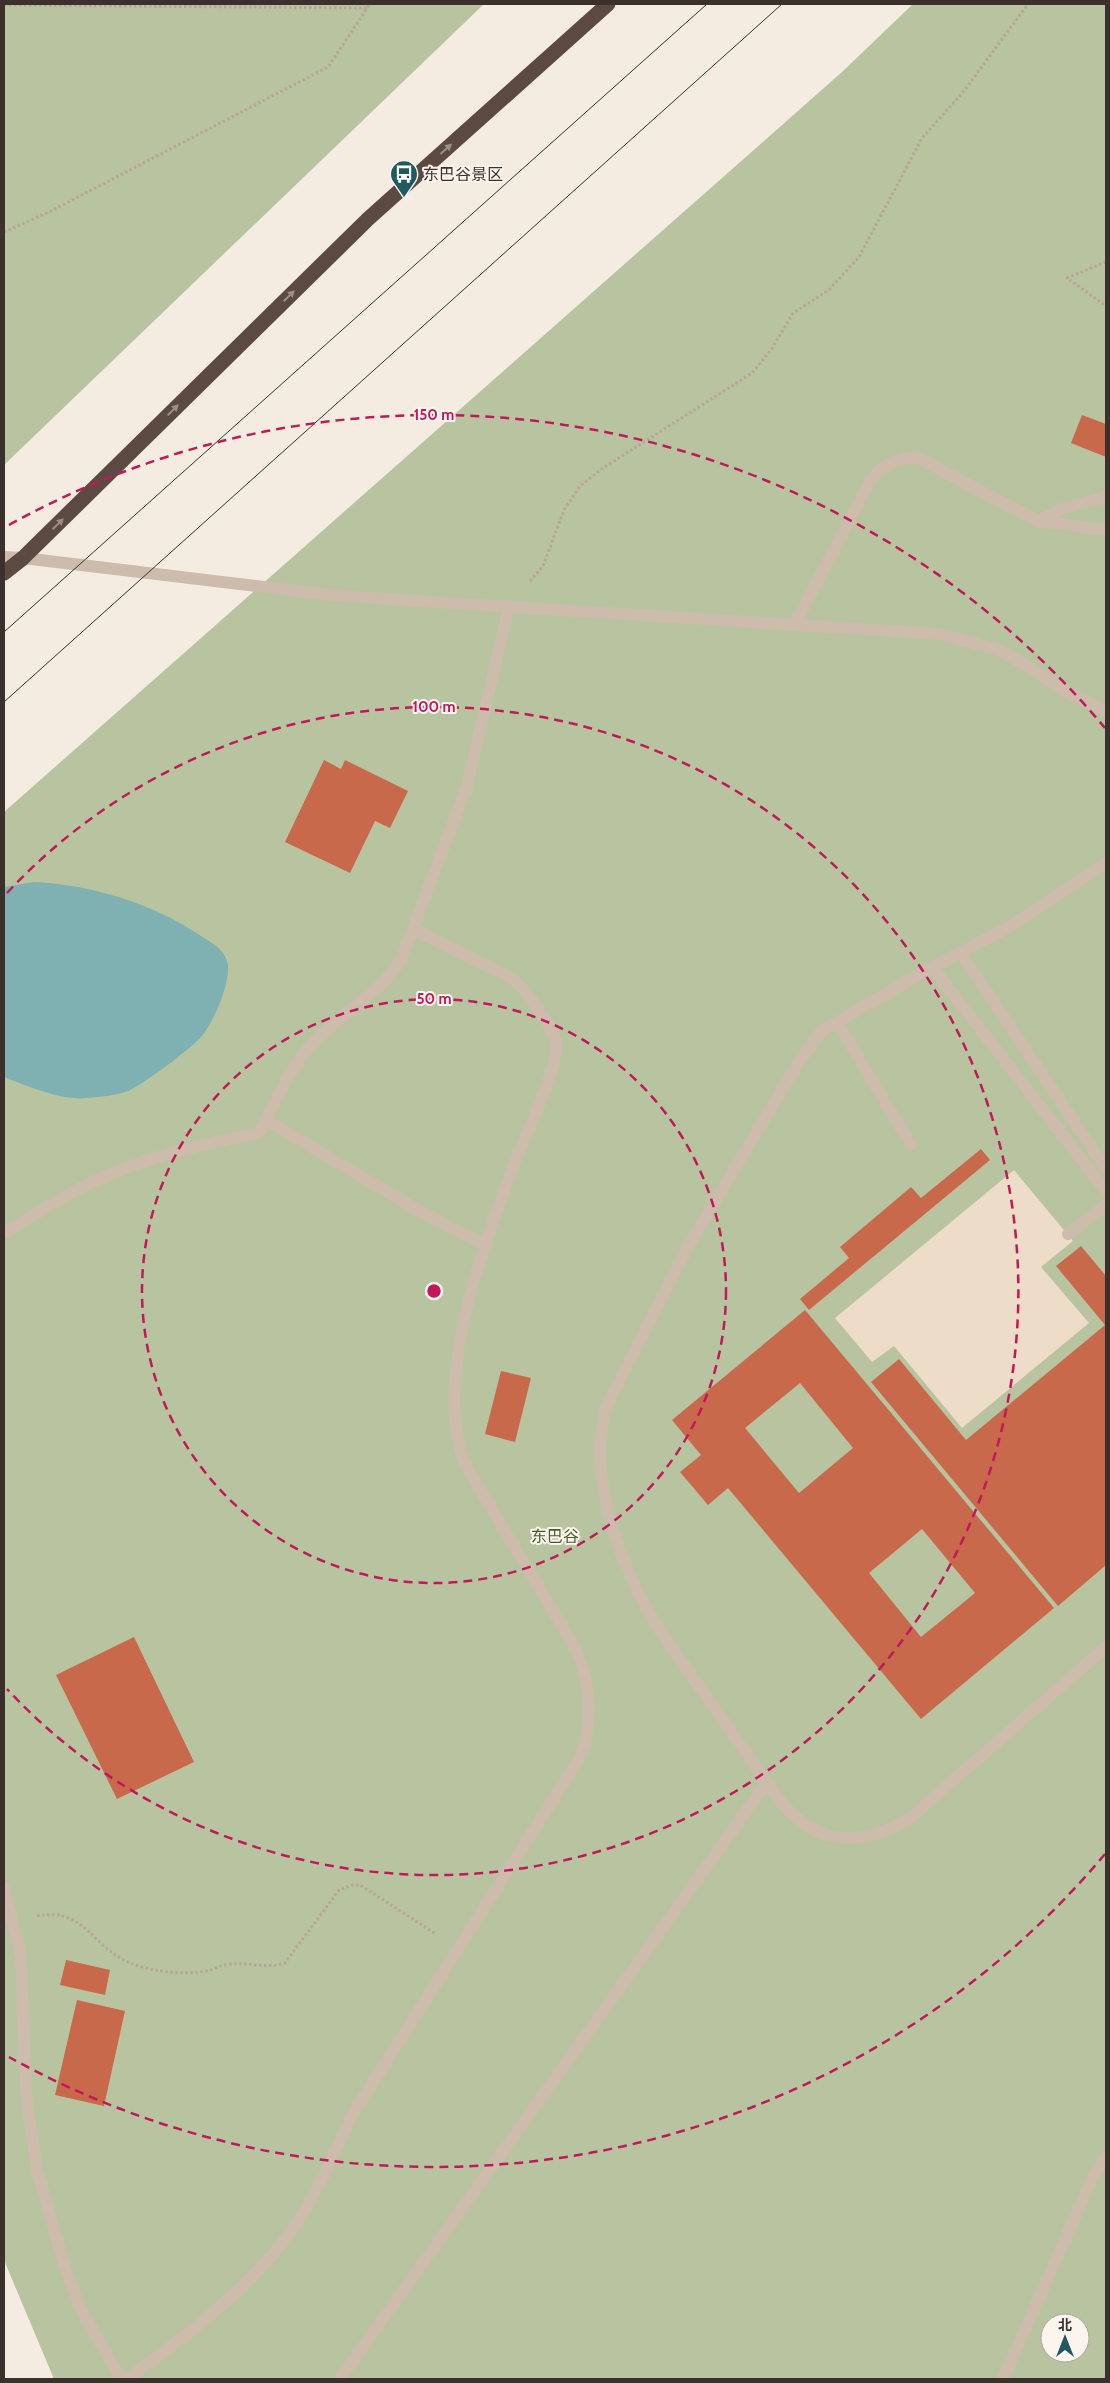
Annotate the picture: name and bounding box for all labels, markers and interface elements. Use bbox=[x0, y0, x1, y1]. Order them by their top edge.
one-way arrow bbox=[439, 143, 452, 154]
bus stop icon: 东巴谷景区 bbox=[389, 159, 419, 198]
place label: 东巴谷景区 bbox=[423, 165, 503, 184]
one-way arrow bbox=[283, 290, 295, 302]
one-way arrow bbox=[167, 404, 179, 416]
text: 150 m bbox=[414, 406, 454, 424]
one-way arrow bbox=[51, 518, 63, 530]
text: 100 m bbox=[412, 698, 456, 716]
text: 50 m bbox=[416, 990, 452, 1008]
centre of rings bbox=[425, 1282, 443, 1300]
park label: 东巴谷 bbox=[531, 1527, 579, 1546]
north arrow bbox=[1040, 2313, 1090, 2363]
text: 北 bbox=[1058, 2316, 1072, 2334]

